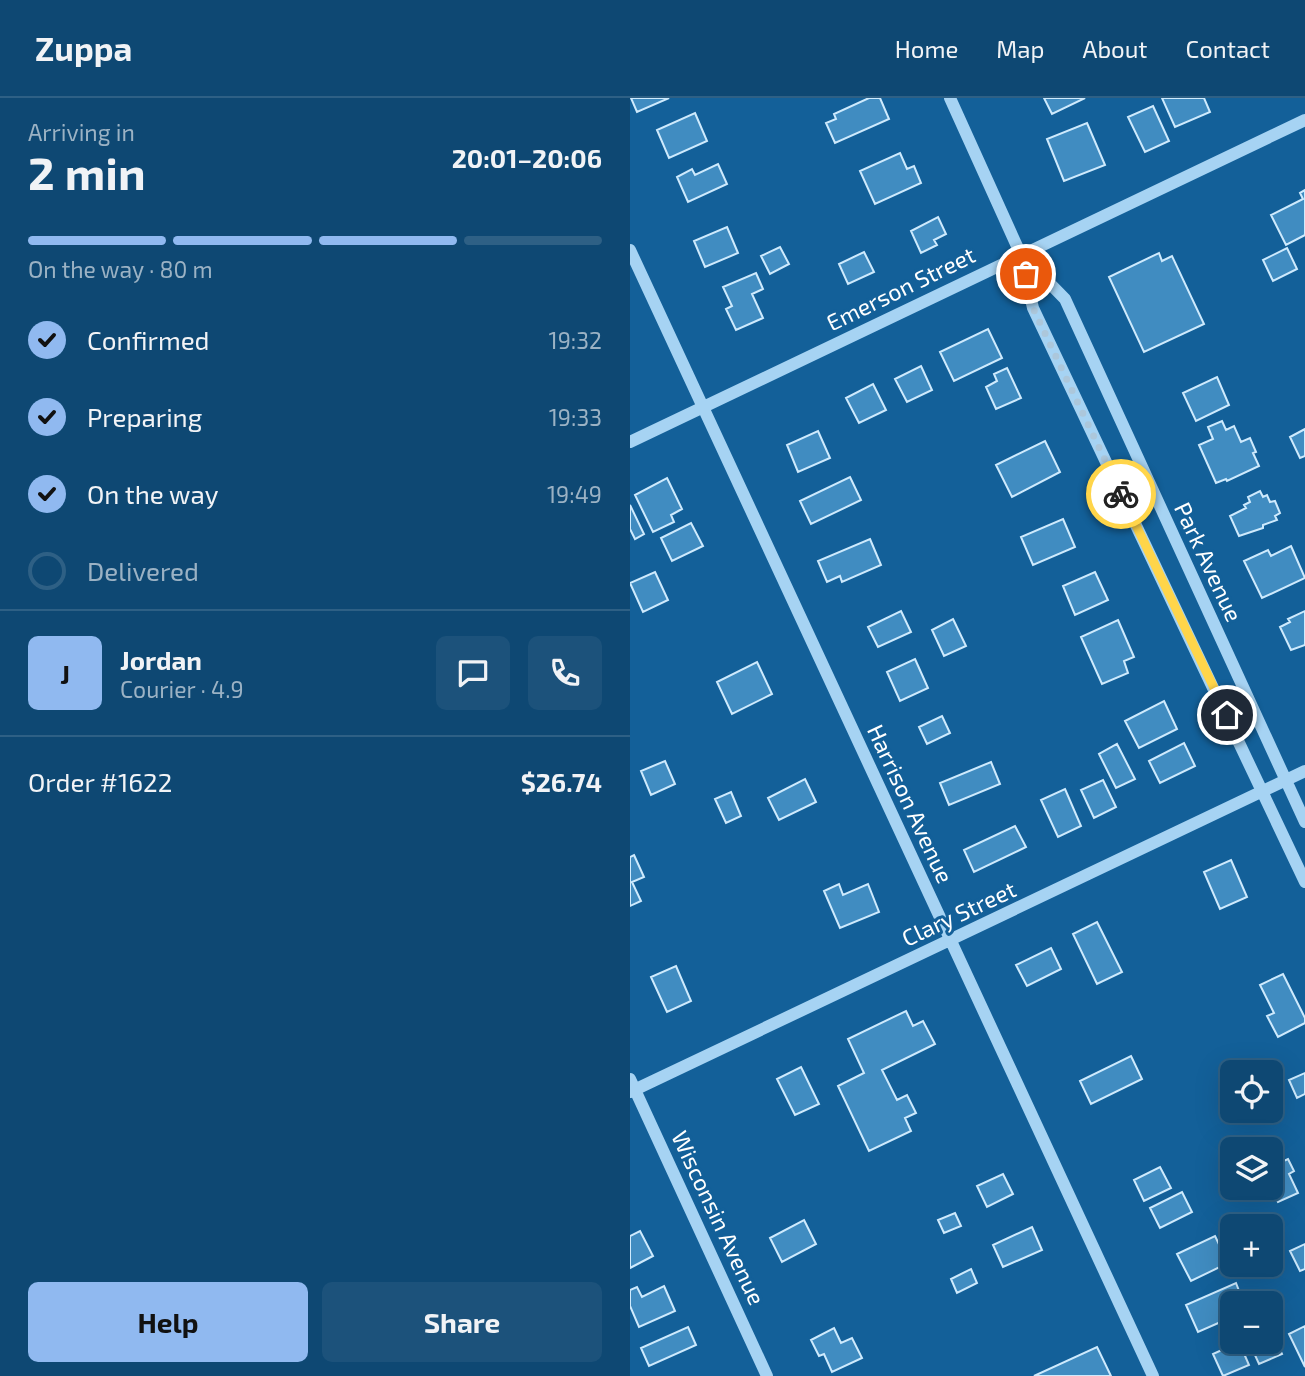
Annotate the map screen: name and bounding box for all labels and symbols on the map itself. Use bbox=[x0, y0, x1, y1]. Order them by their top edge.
street label: Emerson Street bbox=[822, 240, 980, 336]
pin bbox=[996, 244, 1056, 304]
courier bbox=[1086, 459, 1156, 529]
street label: Park Avenue bbox=[1169, 497, 1249, 626]
pin bbox=[1197, 685, 1257, 745]
street label: Harrison Avenue bbox=[862, 720, 960, 887]
street label: Clary Street bbox=[897, 874, 1020, 952]
street label: Wisconsin Avenue bbox=[666, 1126, 772, 1309]

